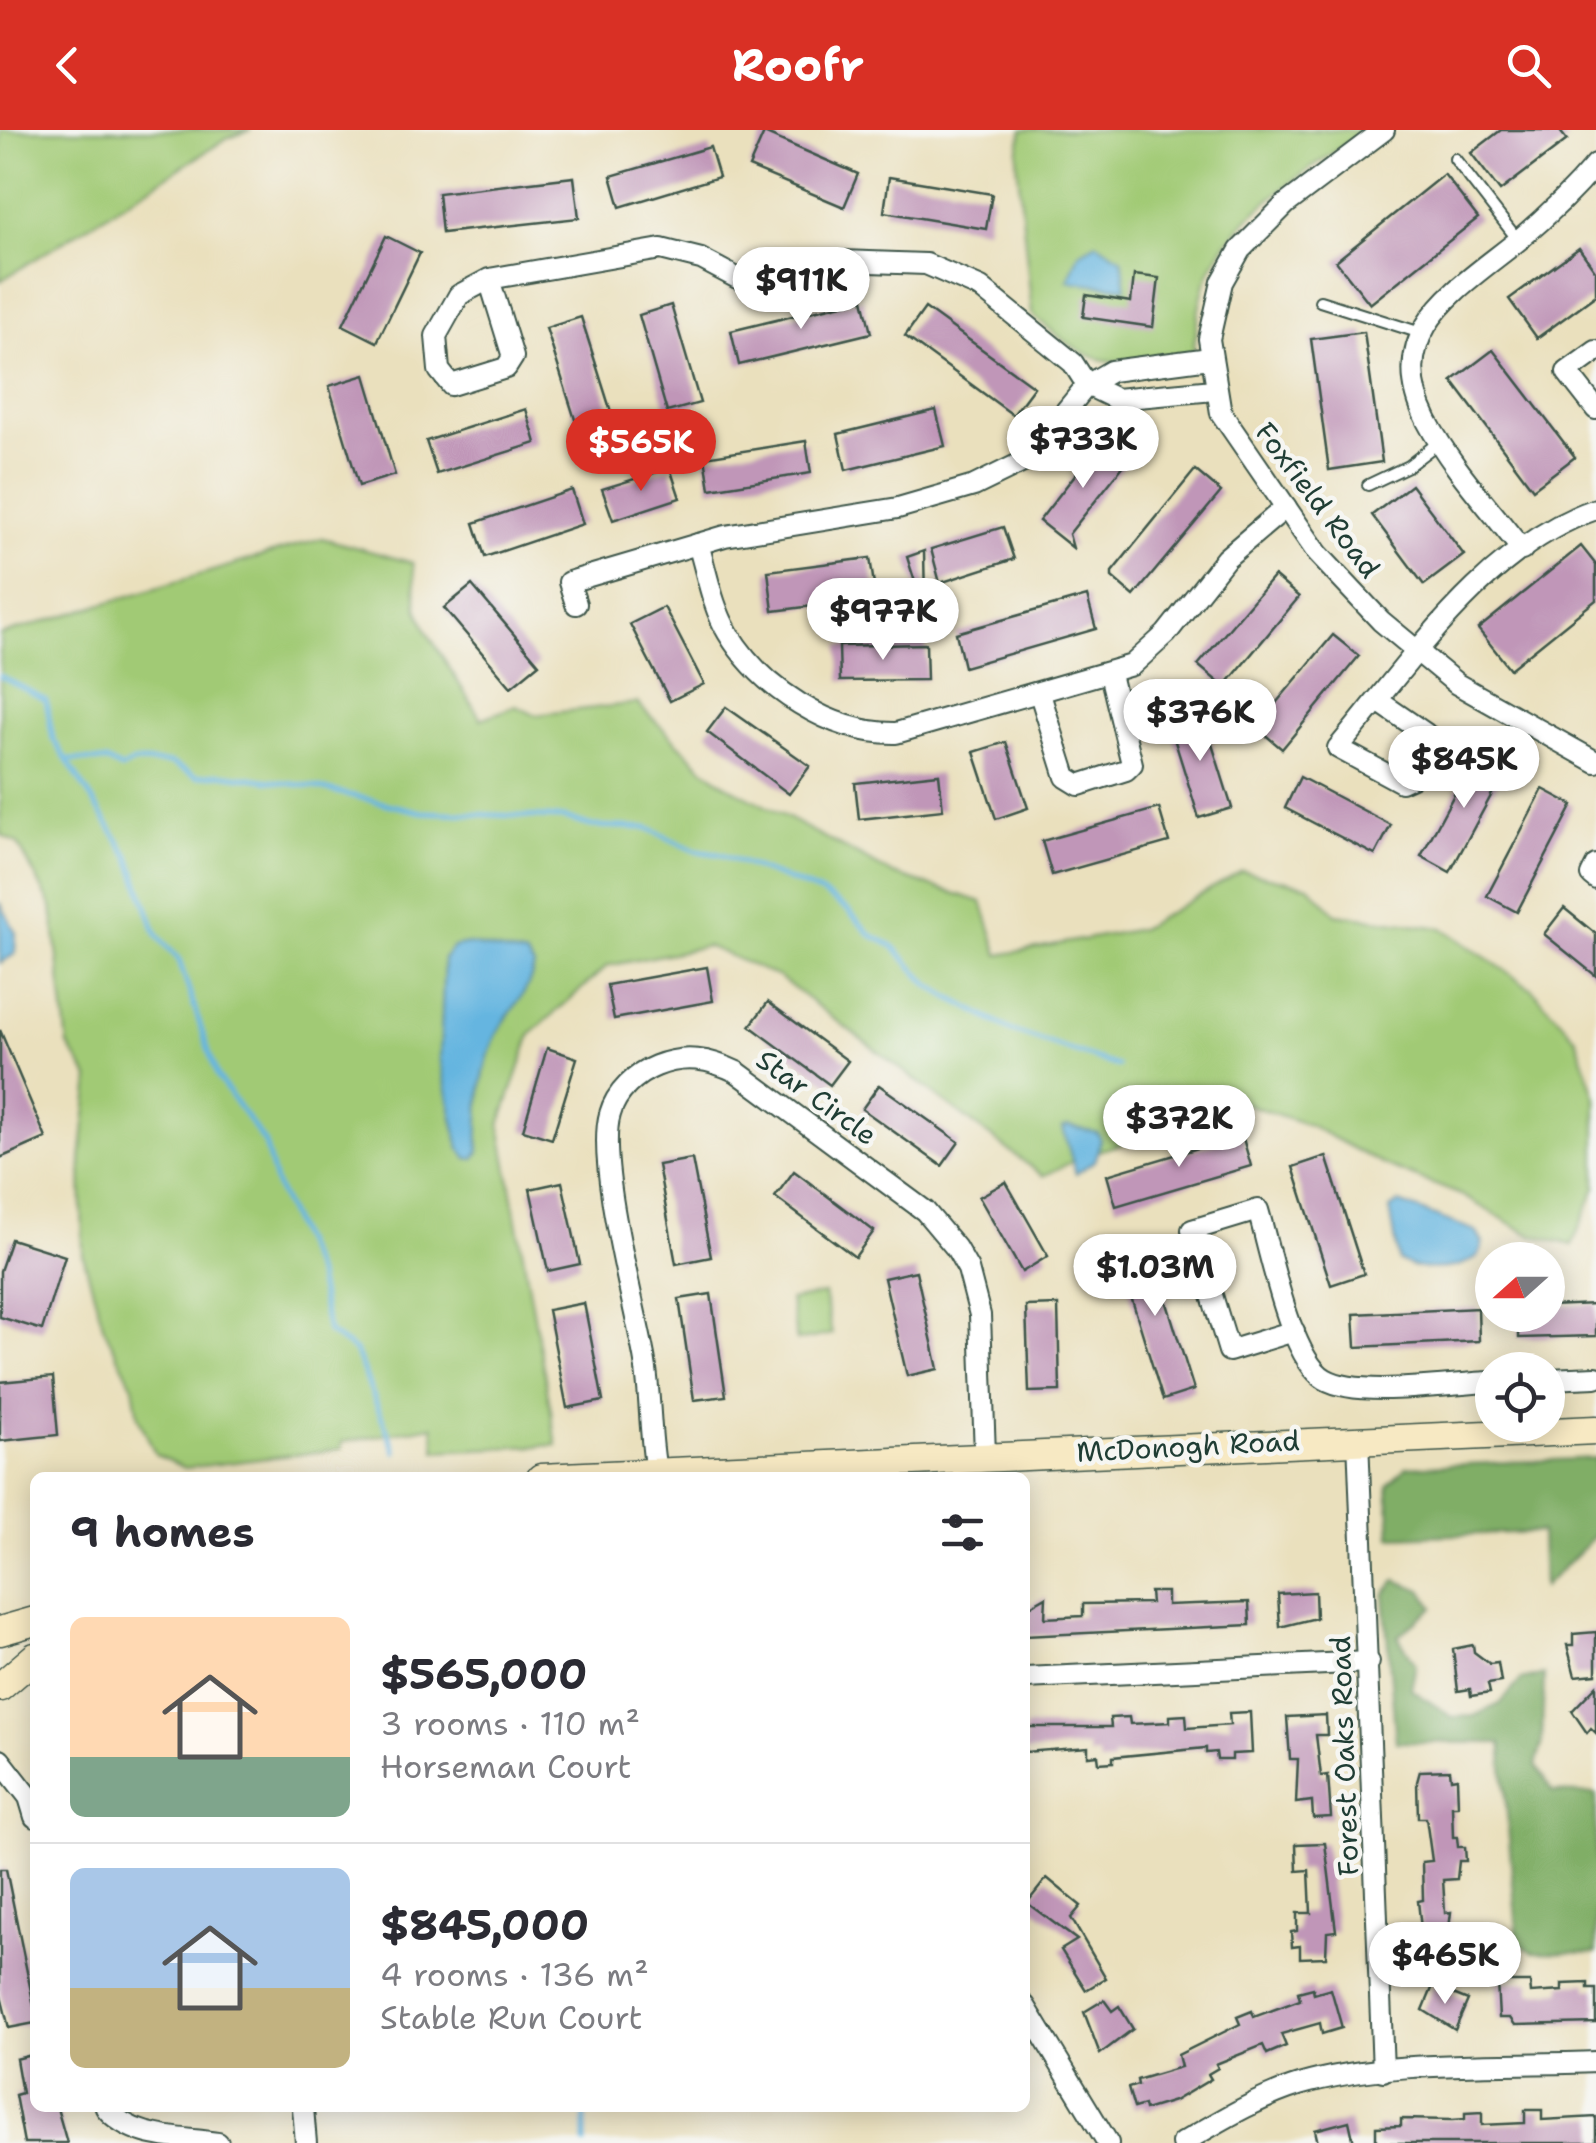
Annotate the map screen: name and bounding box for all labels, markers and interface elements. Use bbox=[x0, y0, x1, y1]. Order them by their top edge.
text: Roofr bbox=[732, 35, 864, 95]
icon: back bbox=[40, 38, 95, 93]
icon: search bbox=[1501, 38, 1556, 93]
pin: $911K bbox=[731, 247, 871, 332]
text: $911K bbox=[755, 258, 847, 301]
pin: $733K bbox=[1013, 406, 1153, 491]
pin: $565K bbox=[571, 409, 711, 494]
street label: Foxfield Road bbox=[1247, 414, 1389, 586]
text: $733K bbox=[1029, 417, 1137, 460]
text: $565K bbox=[588, 420, 694, 463]
pin: $977K bbox=[813, 578, 953, 663]
text: $977K bbox=[829, 589, 937, 632]
pin: $376K bbox=[1130, 679, 1270, 764]
text: $376K bbox=[1145, 690, 1255, 733]
pin: $845K bbox=[1394, 726, 1534, 811]
text: $845K bbox=[1410, 737, 1518, 780]
street label: Star Circle bbox=[749, 1040, 885, 1154]
pin: $372K bbox=[1109, 1085, 1249, 1170]
text: $372K bbox=[1125, 1096, 1233, 1139]
pin: $1.03M bbox=[1074, 1234, 1236, 1319]
north arrow bbox=[1475, 1242, 1565, 1332]
map controls bbox=[1475, 1242, 1565, 1442]
text: $1.03M bbox=[1095, 1245, 1215, 1288]
button: locate bbox=[1475, 1352, 1565, 1442]
street label: McDonogh Road bbox=[1075, 1421, 1301, 1471]
text: 9 homes bbox=[70, 1504, 255, 1560]
icon: filters bbox=[935, 1505, 990, 1560]
street label: Forest Oaks Road bbox=[1321, 1635, 1367, 1877]
text: $565,000 bbox=[380, 1646, 587, 1702]
icon: home bbox=[150, 1657, 270, 1777]
text: 3 rooms · 110 m² bbox=[380, 1702, 640, 1745]
text: Horseman Court bbox=[380, 1745, 632, 1788]
text: $845,000 bbox=[380, 1897, 589, 1953]
icon: home bbox=[150, 1908, 270, 2028]
pin: $465K bbox=[1375, 1922, 1515, 2007]
text: $465K bbox=[1391, 1933, 1499, 1976]
text: 4 rooms · 136 m² bbox=[380, 1953, 649, 1996]
text: Stable Run Court bbox=[380, 1996, 643, 2039]

